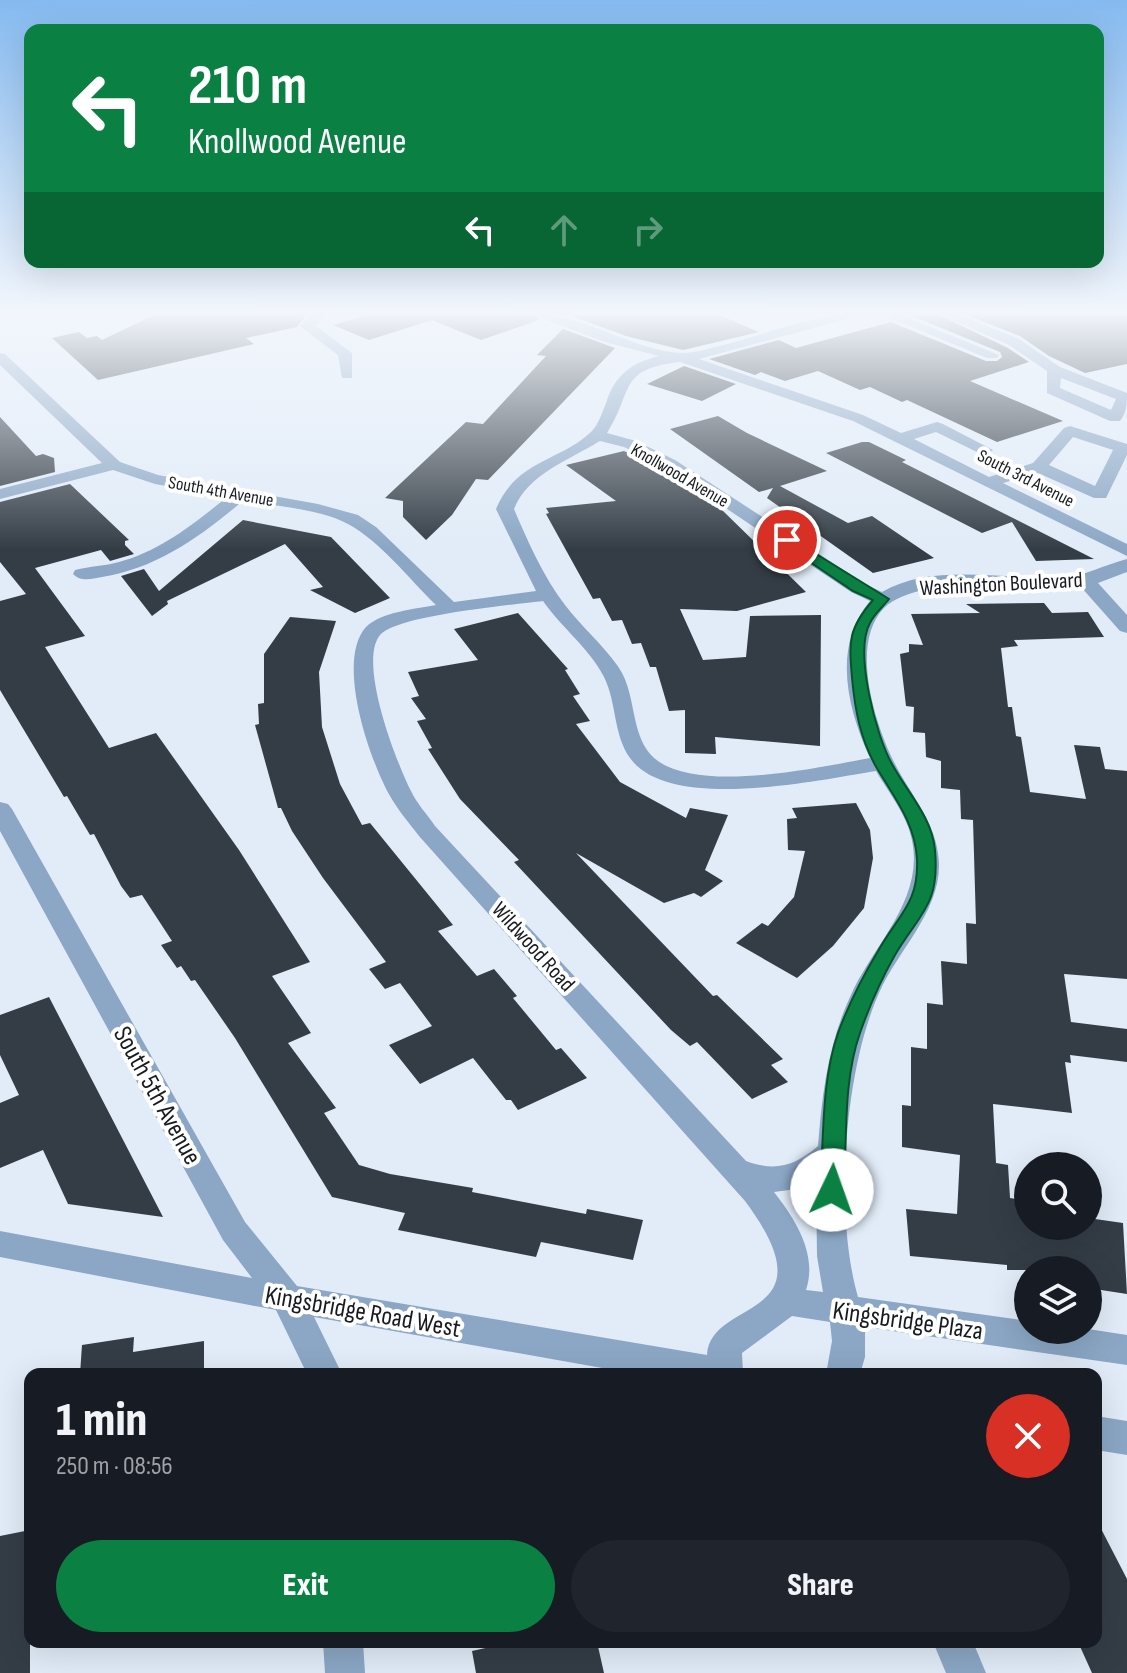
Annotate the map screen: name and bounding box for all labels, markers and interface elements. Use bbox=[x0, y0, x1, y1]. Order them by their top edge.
text: 210 m bbox=[188, 53, 307, 120]
icon: left bbox=[56, 56, 160, 160]
text: Knollwood Avenue bbox=[188, 121, 407, 164]
icon: left bbox=[458, 208, 502, 252]
icon: ahead bbox=[542, 208, 586, 252]
icon: right bbox=[626, 208, 670, 252]
street label: Knollwood Avenue bbox=[627, 439, 732, 512]
street label: South 3rd Avenue bbox=[974, 445, 1078, 512]
street label: South 4th Avenue bbox=[167, 472, 275, 511]
pin bbox=[753, 506, 821, 574]
icon: arrive bbox=[765, 518, 809, 562]
street label: Washington Boulevard bbox=[919, 567, 1083, 602]
street label: Wildwood Road bbox=[486, 897, 580, 997]
street label: South 5th Avenue bbox=[106, 1021, 207, 1170]
position arrow bbox=[790, 1148, 874, 1232]
map controls bbox=[1014, 1152, 1102, 1344]
button: search bbox=[1014, 1152, 1102, 1240]
button: layers bbox=[1014, 1256, 1102, 1344]
street label: Kingsbridge Road West bbox=[263, 1280, 463, 1345]
street label: Kingsbridge Plaza bbox=[831, 1296, 985, 1347]
text: 1 min bbox=[56, 1392, 147, 1449]
button: close bbox=[986, 1394, 1070, 1478]
text: 250 m · 08:56 bbox=[56, 1451, 173, 1482]
button: Exit bbox=[56, 1540, 555, 1632]
button: Share bbox=[571, 1540, 1070, 1632]

